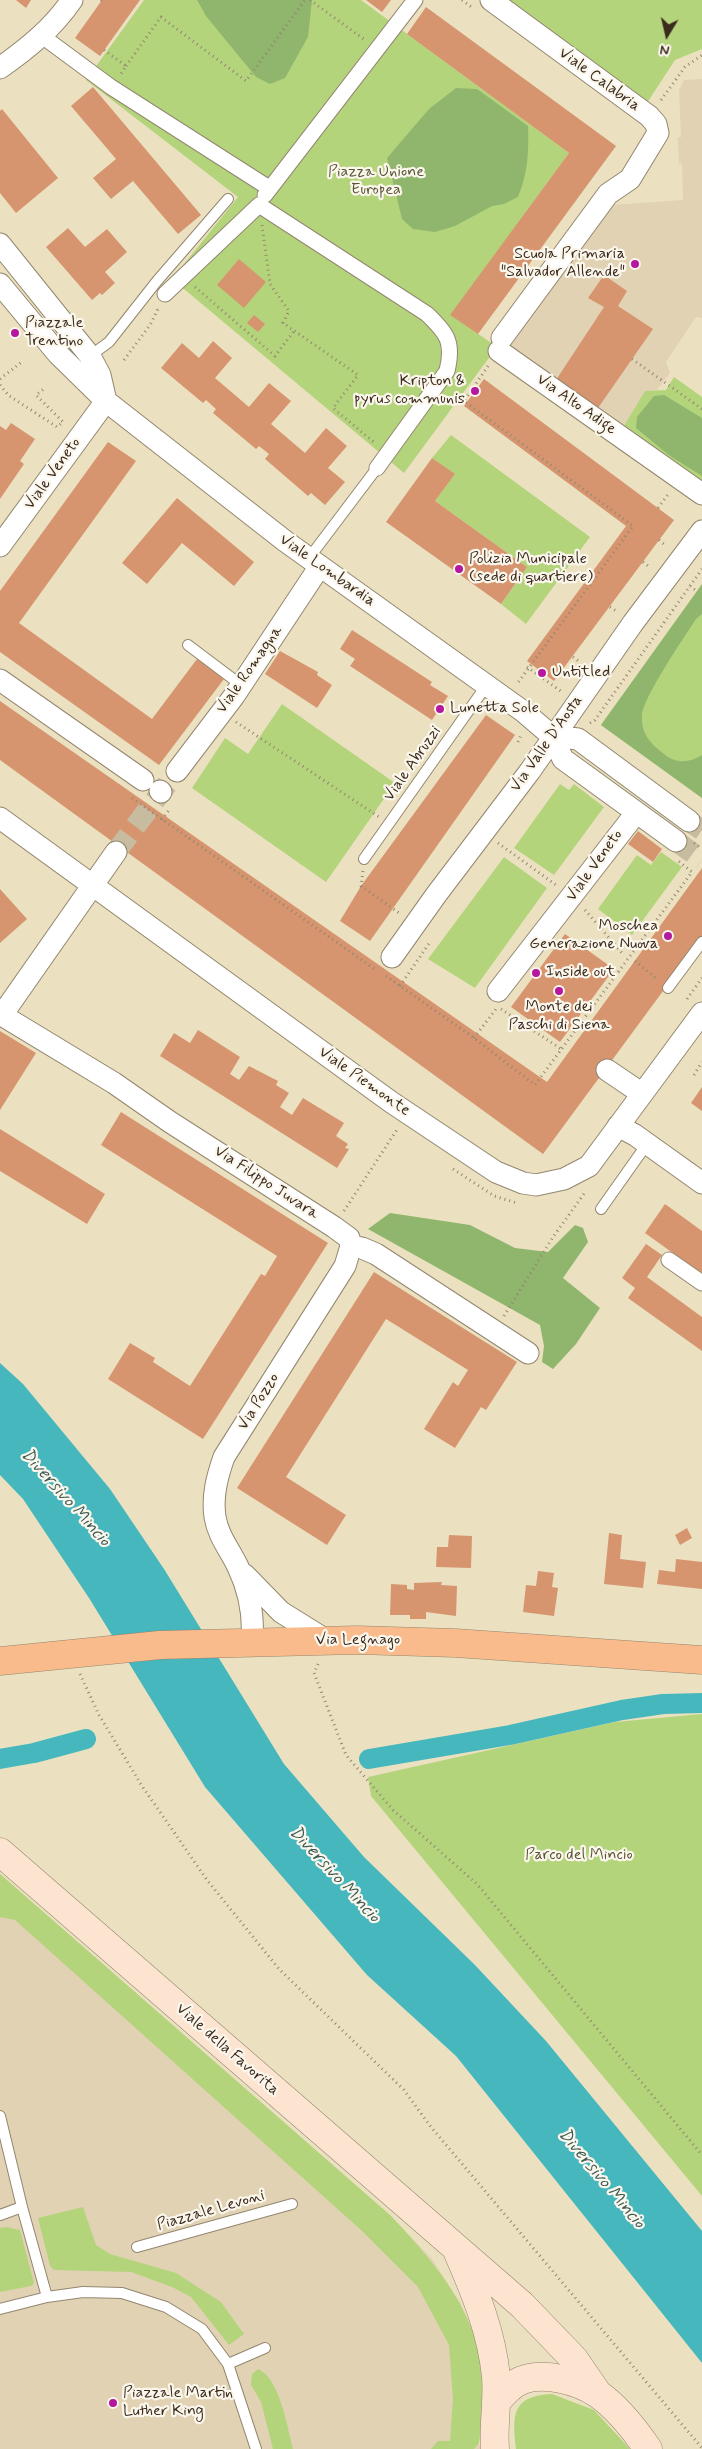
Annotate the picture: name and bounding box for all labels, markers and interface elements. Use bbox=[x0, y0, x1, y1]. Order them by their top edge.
north arrow bbox=[642, 10, 692, 60]
text: N bbox=[659, 40, 671, 59]
street label: Viale Calabria bbox=[554, 44, 644, 116]
park label: Piazza Unione Europea bbox=[328, 163, 424, 201]
place label: Scuola Primaria "Salvador Allende" bbox=[501, 245, 625, 283]
marker: Scuola Primaria "Salvador Allende" bbox=[629, 258, 641, 270]
place label: Piazzale Trentino bbox=[25, 314, 83, 352]
marker: Piazzale Trentino bbox=[9, 327, 21, 339]
street label: Via Alto Adige bbox=[532, 370, 620, 440]
place label: Kripton & pyrus communis bbox=[354, 372, 465, 410]
marker: Kripton & pyrus communis bbox=[469, 385, 481, 397]
street label: Viale Veneto bbox=[21, 434, 85, 514]
street label: Viale Lombardia bbox=[275, 531, 379, 611]
place label: Polizia Municipale (sede di quartiere) bbox=[469, 550, 593, 588]
marker: Polizia Municipale (sede di quartiere) bbox=[453, 563, 465, 575]
street label: Viale Romagna bbox=[213, 622, 287, 718]
place label: Untitled bbox=[552, 663, 610, 683]
marker: Untitled bbox=[536, 667, 548, 679]
street label: Via Valle D'Aosta bbox=[507, 692, 587, 796]
place label: Lunetta Sole bbox=[450, 699, 539, 719]
marker: Lunetta Sole bbox=[434, 703, 446, 715]
street label: Viale Abruzzi bbox=[380, 723, 446, 805]
street label: Viale Veneto bbox=[563, 826, 627, 906]
place label: Moschea Generazione Nuova bbox=[529, 917, 658, 955]
marker: Moschea Generazione Nuova bbox=[662, 930, 674, 942]
place label: Inside out bbox=[546, 963, 615, 983]
marker: Inside out bbox=[530, 967, 542, 979]
marker: Monte dei Paschi di Siena bbox=[553, 985, 565, 997]
place label: Monte dei Paschi di Siena bbox=[508, 998, 610, 1036]
street label: Viale Piemonte bbox=[314, 1043, 414, 1121]
street label: Via Filippo Juvara bbox=[210, 1142, 322, 1224]
street label: Via Pozzo bbox=[234, 1370, 284, 1434]
water label: Diversivo Mincio bbox=[16, 1445, 114, 1551]
street label: Via Legnago bbox=[316, 1631, 400, 1651]
water label: Diversivo Mincio bbox=[284, 1822, 384, 1928]
park label: Parco del Mincio bbox=[525, 1846, 633, 1866]
street label: Viale della Favorita bbox=[171, 2000, 283, 2100]
water label: Diversivo Mincio bbox=[553, 2125, 649, 2233]
street label: Piazzale Levoni bbox=[155, 2186, 267, 2236]
place label: Piazzale Martin Luther King bbox=[123, 2384, 233, 2422]
marker: Piazzale Martin Luther King bbox=[107, 2397, 119, 2409]

